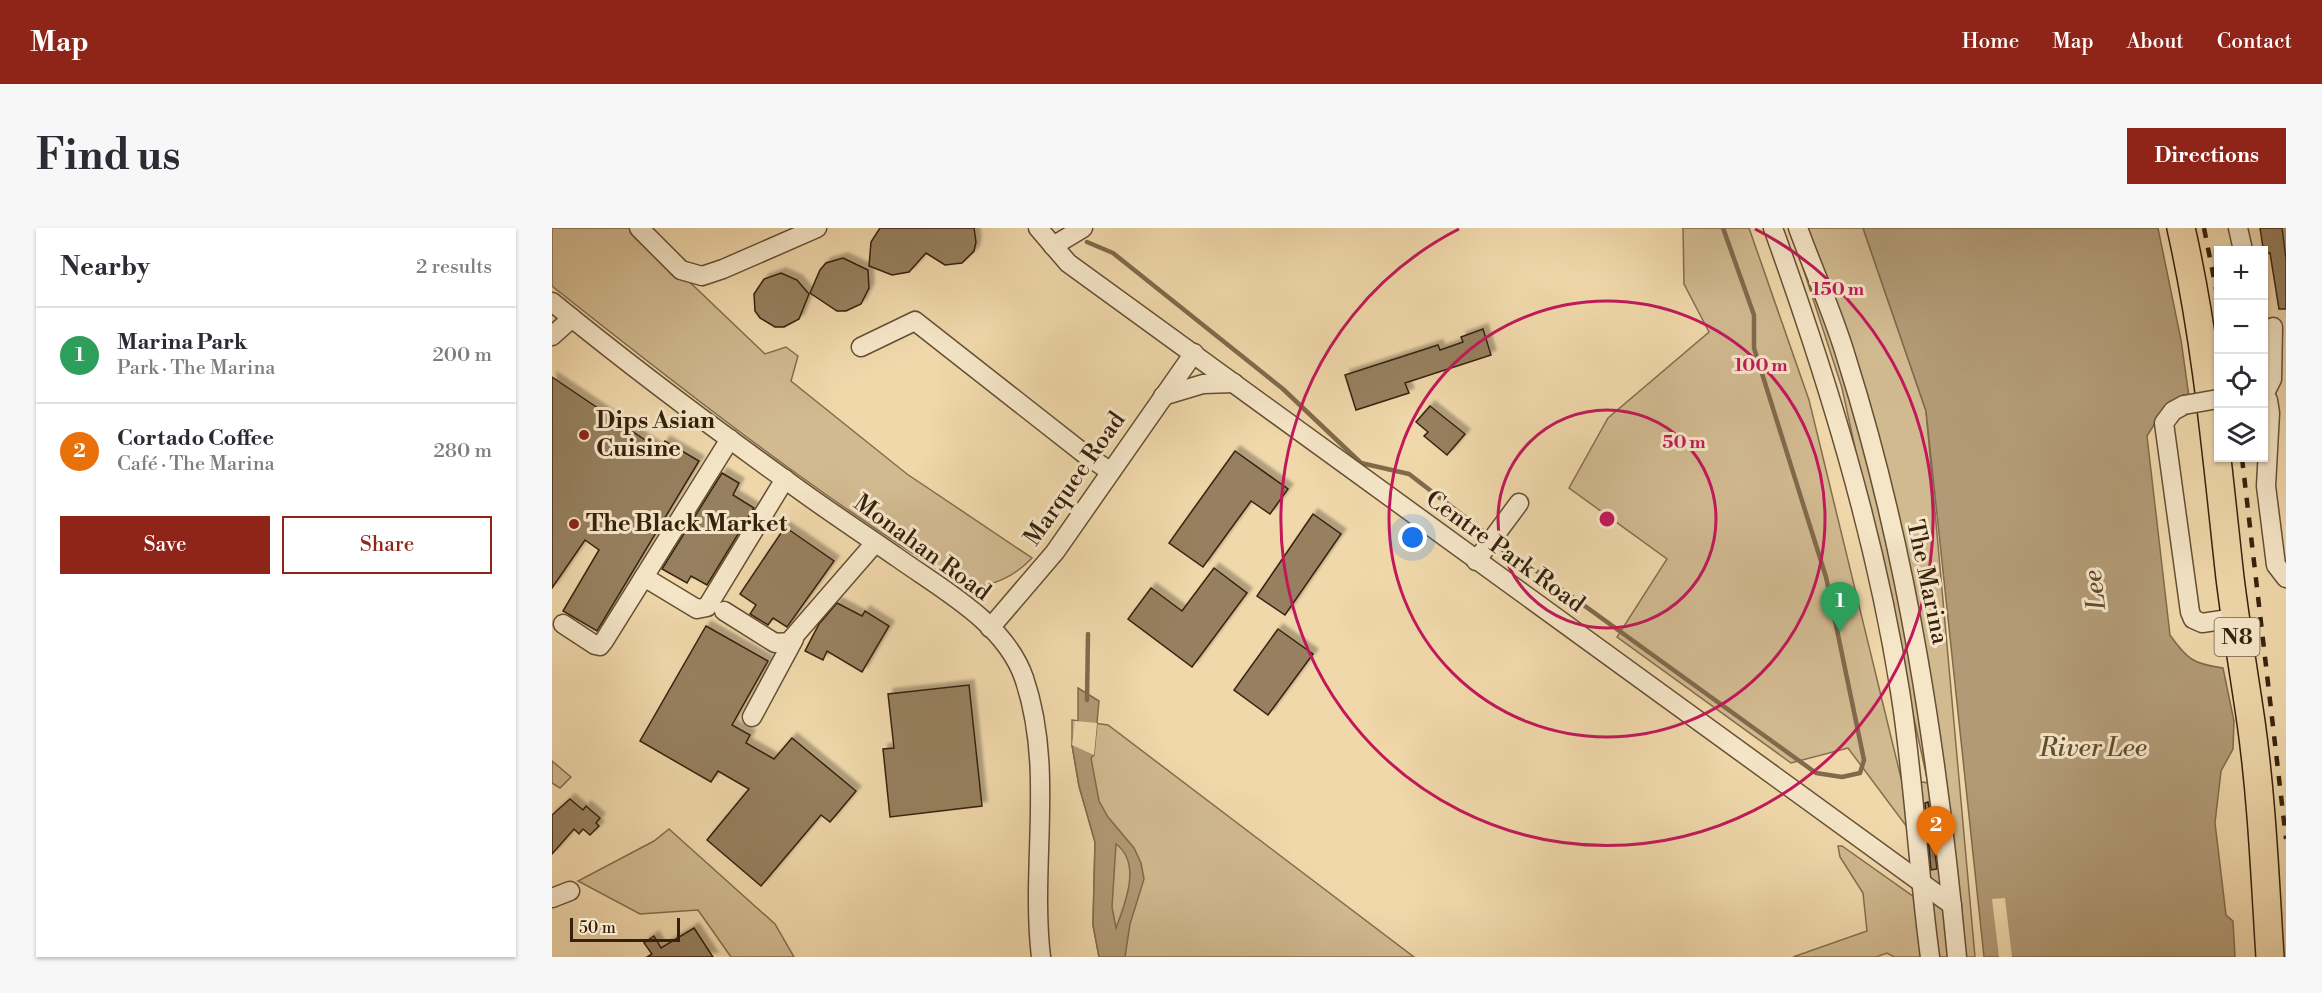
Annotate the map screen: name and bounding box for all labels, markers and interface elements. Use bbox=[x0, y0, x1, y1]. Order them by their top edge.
text: Map bbox=[30, 25, 89, 60]
text: Home bbox=[1962, 29, 2019, 55]
text: Map bbox=[2052, 29, 2094, 55]
text: About bbox=[2127, 29, 2184, 55]
text: Contact bbox=[2217, 29, 2292, 55]
button: Directions bbox=[2127, 128, 2286, 184]
text: Find us bbox=[36, 130, 180, 183]
map controls bbox=[2214, 246, 2268, 462]
button: + bbox=[2214, 246, 2268, 300]
text: Nearby bbox=[60, 251, 150, 283]
text: 2 results bbox=[416, 255, 492, 280]
text: 150 m bbox=[1812, 278, 1865, 301]
button: − bbox=[2214, 300, 2268, 354]
text: Marina Park bbox=[117, 329, 247, 356]
text: 1 bbox=[75, 343, 84, 368]
text: 200 m bbox=[432, 343, 492, 368]
text: 100 m bbox=[1734, 354, 1788, 377]
button: locate bbox=[2214, 354, 2268, 408]
text: Park · The Marina bbox=[117, 356, 275, 381]
place label: Dips Asian Cuisine bbox=[596, 406, 715, 464]
street label: Marquee Road bbox=[1018, 406, 1132, 552]
button: layers bbox=[2214, 408, 2268, 462]
text: Cortado Coffee bbox=[117, 425, 274, 452]
marker: Dips Asian Cuisine bbox=[577, 428, 591, 442]
text: 50 m bbox=[1662, 431, 1706, 454]
text: 2 bbox=[73, 439, 86, 464]
text: 280 m bbox=[433, 439, 492, 464]
text: Café · The Marina bbox=[117, 452, 275, 477]
street label: Centre Park Road bbox=[1420, 484, 1591, 620]
street label: Monahan Road bbox=[847, 488, 997, 608]
place label: The Black Market bbox=[586, 509, 788, 539]
centre of rings bbox=[1597, 509, 1617, 529]
button: Save bbox=[60, 516, 270, 574]
button: Share bbox=[282, 516, 492, 574]
marker: The Black Market bbox=[567, 517, 581, 531]
street label: The Marina bbox=[1899, 517, 1955, 648]
your location bbox=[1398, 523, 1427, 552]
water label: Lee bbox=[2077, 568, 2113, 613]
pin: 1 bbox=[1820, 582, 1860, 632]
road number: N8 bbox=[2214, 618, 2260, 656]
water label: River Lee bbox=[2038, 732, 2147, 764]
pin: 2 bbox=[1916, 806, 1956, 856]
scale bar bbox=[570, 915, 680, 942]
text: 50 m bbox=[579, 918, 616, 938]

